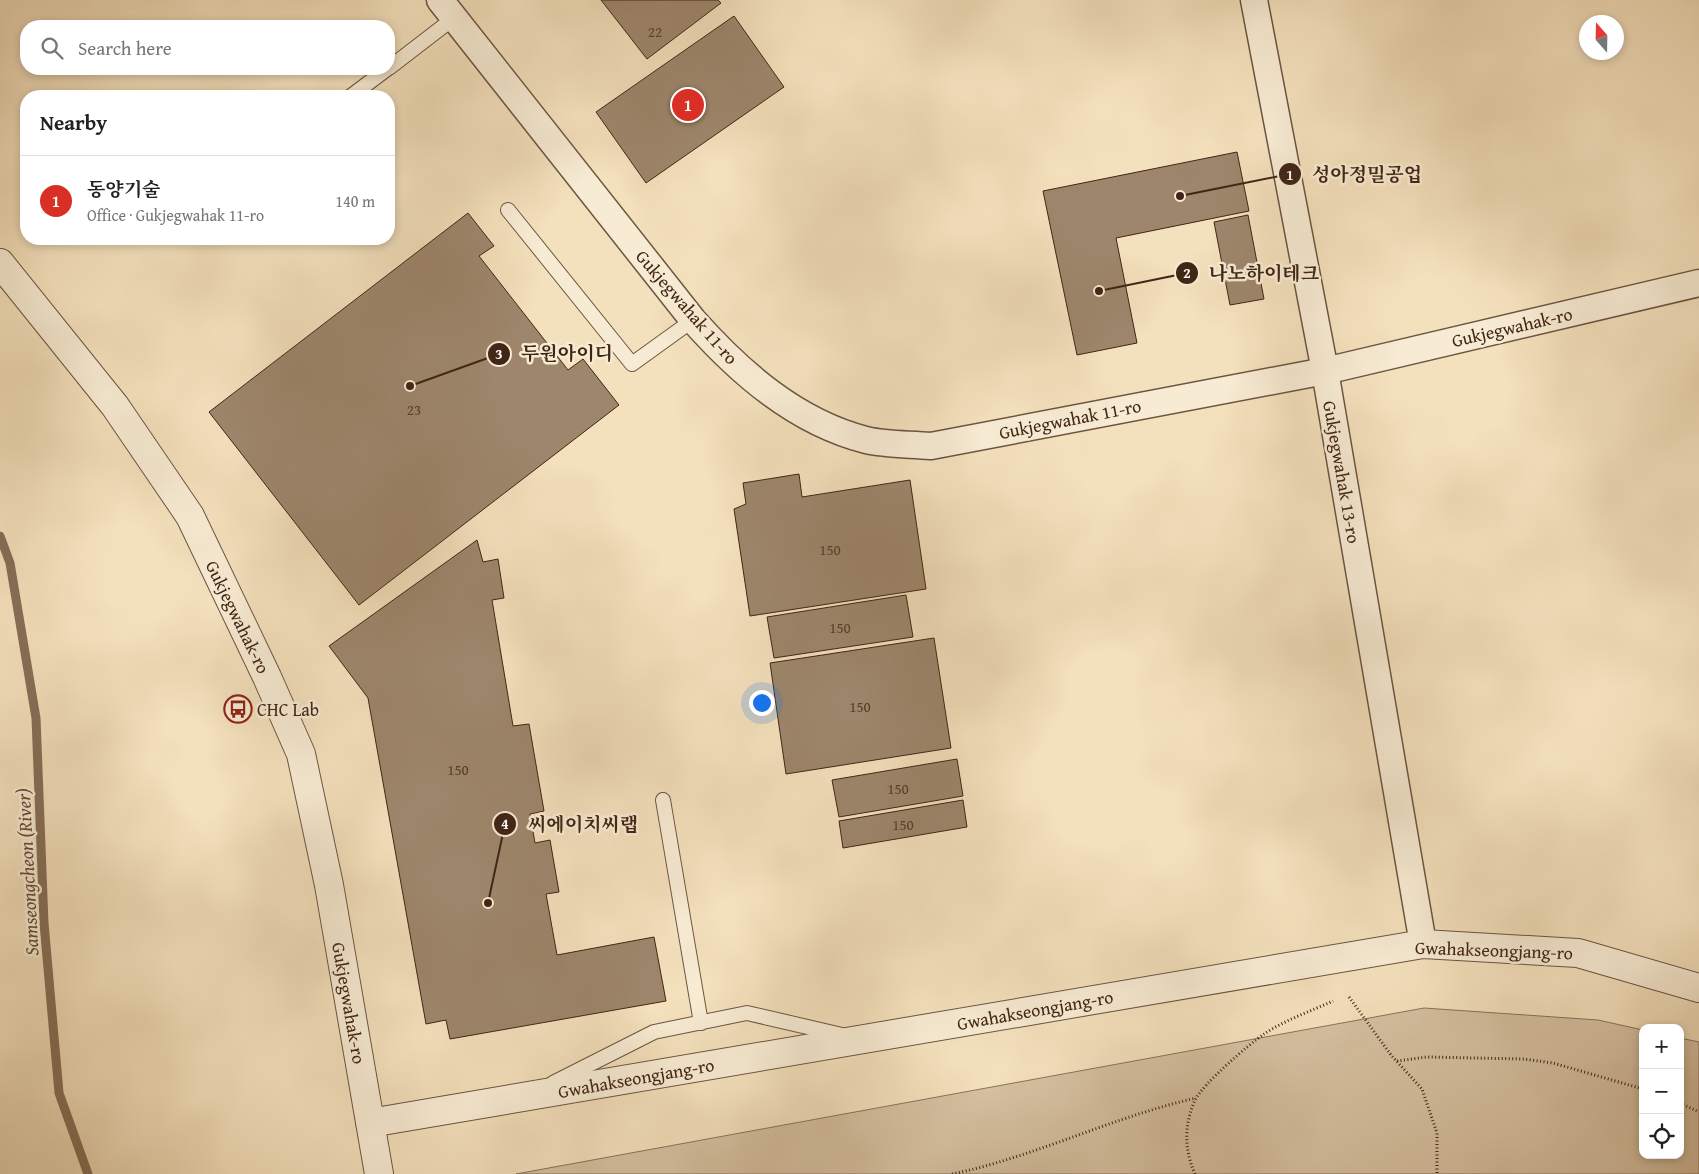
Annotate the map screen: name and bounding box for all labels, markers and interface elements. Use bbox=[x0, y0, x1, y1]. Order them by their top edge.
north arrow bbox=[1579, 15, 1624, 60]
search box bbox=[20, 20, 395, 75]
house number: 22 bbox=[648, 21, 662, 42]
icon: search bbox=[38, 34, 66, 62]
text: Search here bbox=[78, 34, 172, 62]
pin: 1 bbox=[672, 86, 704, 124]
text: Nearby bbox=[40, 107, 107, 138]
callout: 성아정밀공업 bbox=[1277, 157, 1433, 191]
text: 성아정밀공업 bbox=[1312, 160, 1422, 188]
text: 1 bbox=[1286, 164, 1294, 185]
text: 동양기술 bbox=[87, 175, 160, 203]
text: 1 bbox=[52, 189, 60, 213]
text: 140 m bbox=[335, 189, 375, 213]
text: Office · Gukjegwahak 11-ro bbox=[87, 203, 264, 227]
street label: Gukjegwahak 11-ro bbox=[629, 244, 745, 370]
callout: 나노하이테크 bbox=[1174, 256, 1329, 290]
text: 나노하이테크 bbox=[1209, 259, 1320, 287]
text: 2 bbox=[1183, 262, 1191, 283]
street label: Gukjegwahak-ro bbox=[1449, 300, 1575, 354]
callout: 두원아이디 bbox=[486, 337, 623, 371]
text: 두원아이디 bbox=[521, 339, 613, 367]
text: 3 bbox=[495, 343, 503, 364]
street label: Gukjegwahak 11-ro bbox=[997, 392, 1143, 446]
house number: 23 bbox=[407, 399, 421, 420]
street label: Gukjegwahak 13-ro bbox=[1316, 399, 1368, 545]
house number: 150 bbox=[819, 539, 841, 560]
street label: Gukjegwahak-ro bbox=[199, 556, 277, 678]
house number: 150 bbox=[829, 617, 851, 638]
your location bbox=[749, 690, 775, 716]
bus stop icon: CHC Lab bbox=[223, 694, 253, 724]
place label: CHC Lab bbox=[257, 696, 319, 723]
house number: 150 bbox=[849, 696, 871, 717]
house number: 150 bbox=[447, 759, 469, 780]
house number: 150 bbox=[887, 778, 909, 799]
water label: Samseongcheon (River) bbox=[9, 787, 45, 957]
callout: 씨에이치씨랩 bbox=[493, 807, 648, 841]
text: 씨에이치씨랩 bbox=[528, 810, 638, 838]
text: 4 bbox=[501, 813, 509, 834]
house number: 150 bbox=[892, 814, 914, 835]
street label: Gwahakseongjang-ro bbox=[1415, 934, 1573, 966]
street label: Gukjegwahak-ro bbox=[325, 940, 373, 1066]
street label: Gwahakseongjang-ro bbox=[955, 983, 1115, 1037]
map controls bbox=[1639, 1024, 1684, 1159]
button: + bbox=[1639, 1024, 1684, 1069]
street label: Gwahakseongjang-ro bbox=[556, 1051, 716, 1105]
button: − bbox=[1639, 1069, 1684, 1114]
button: locate bbox=[1639, 1114, 1684, 1159]

